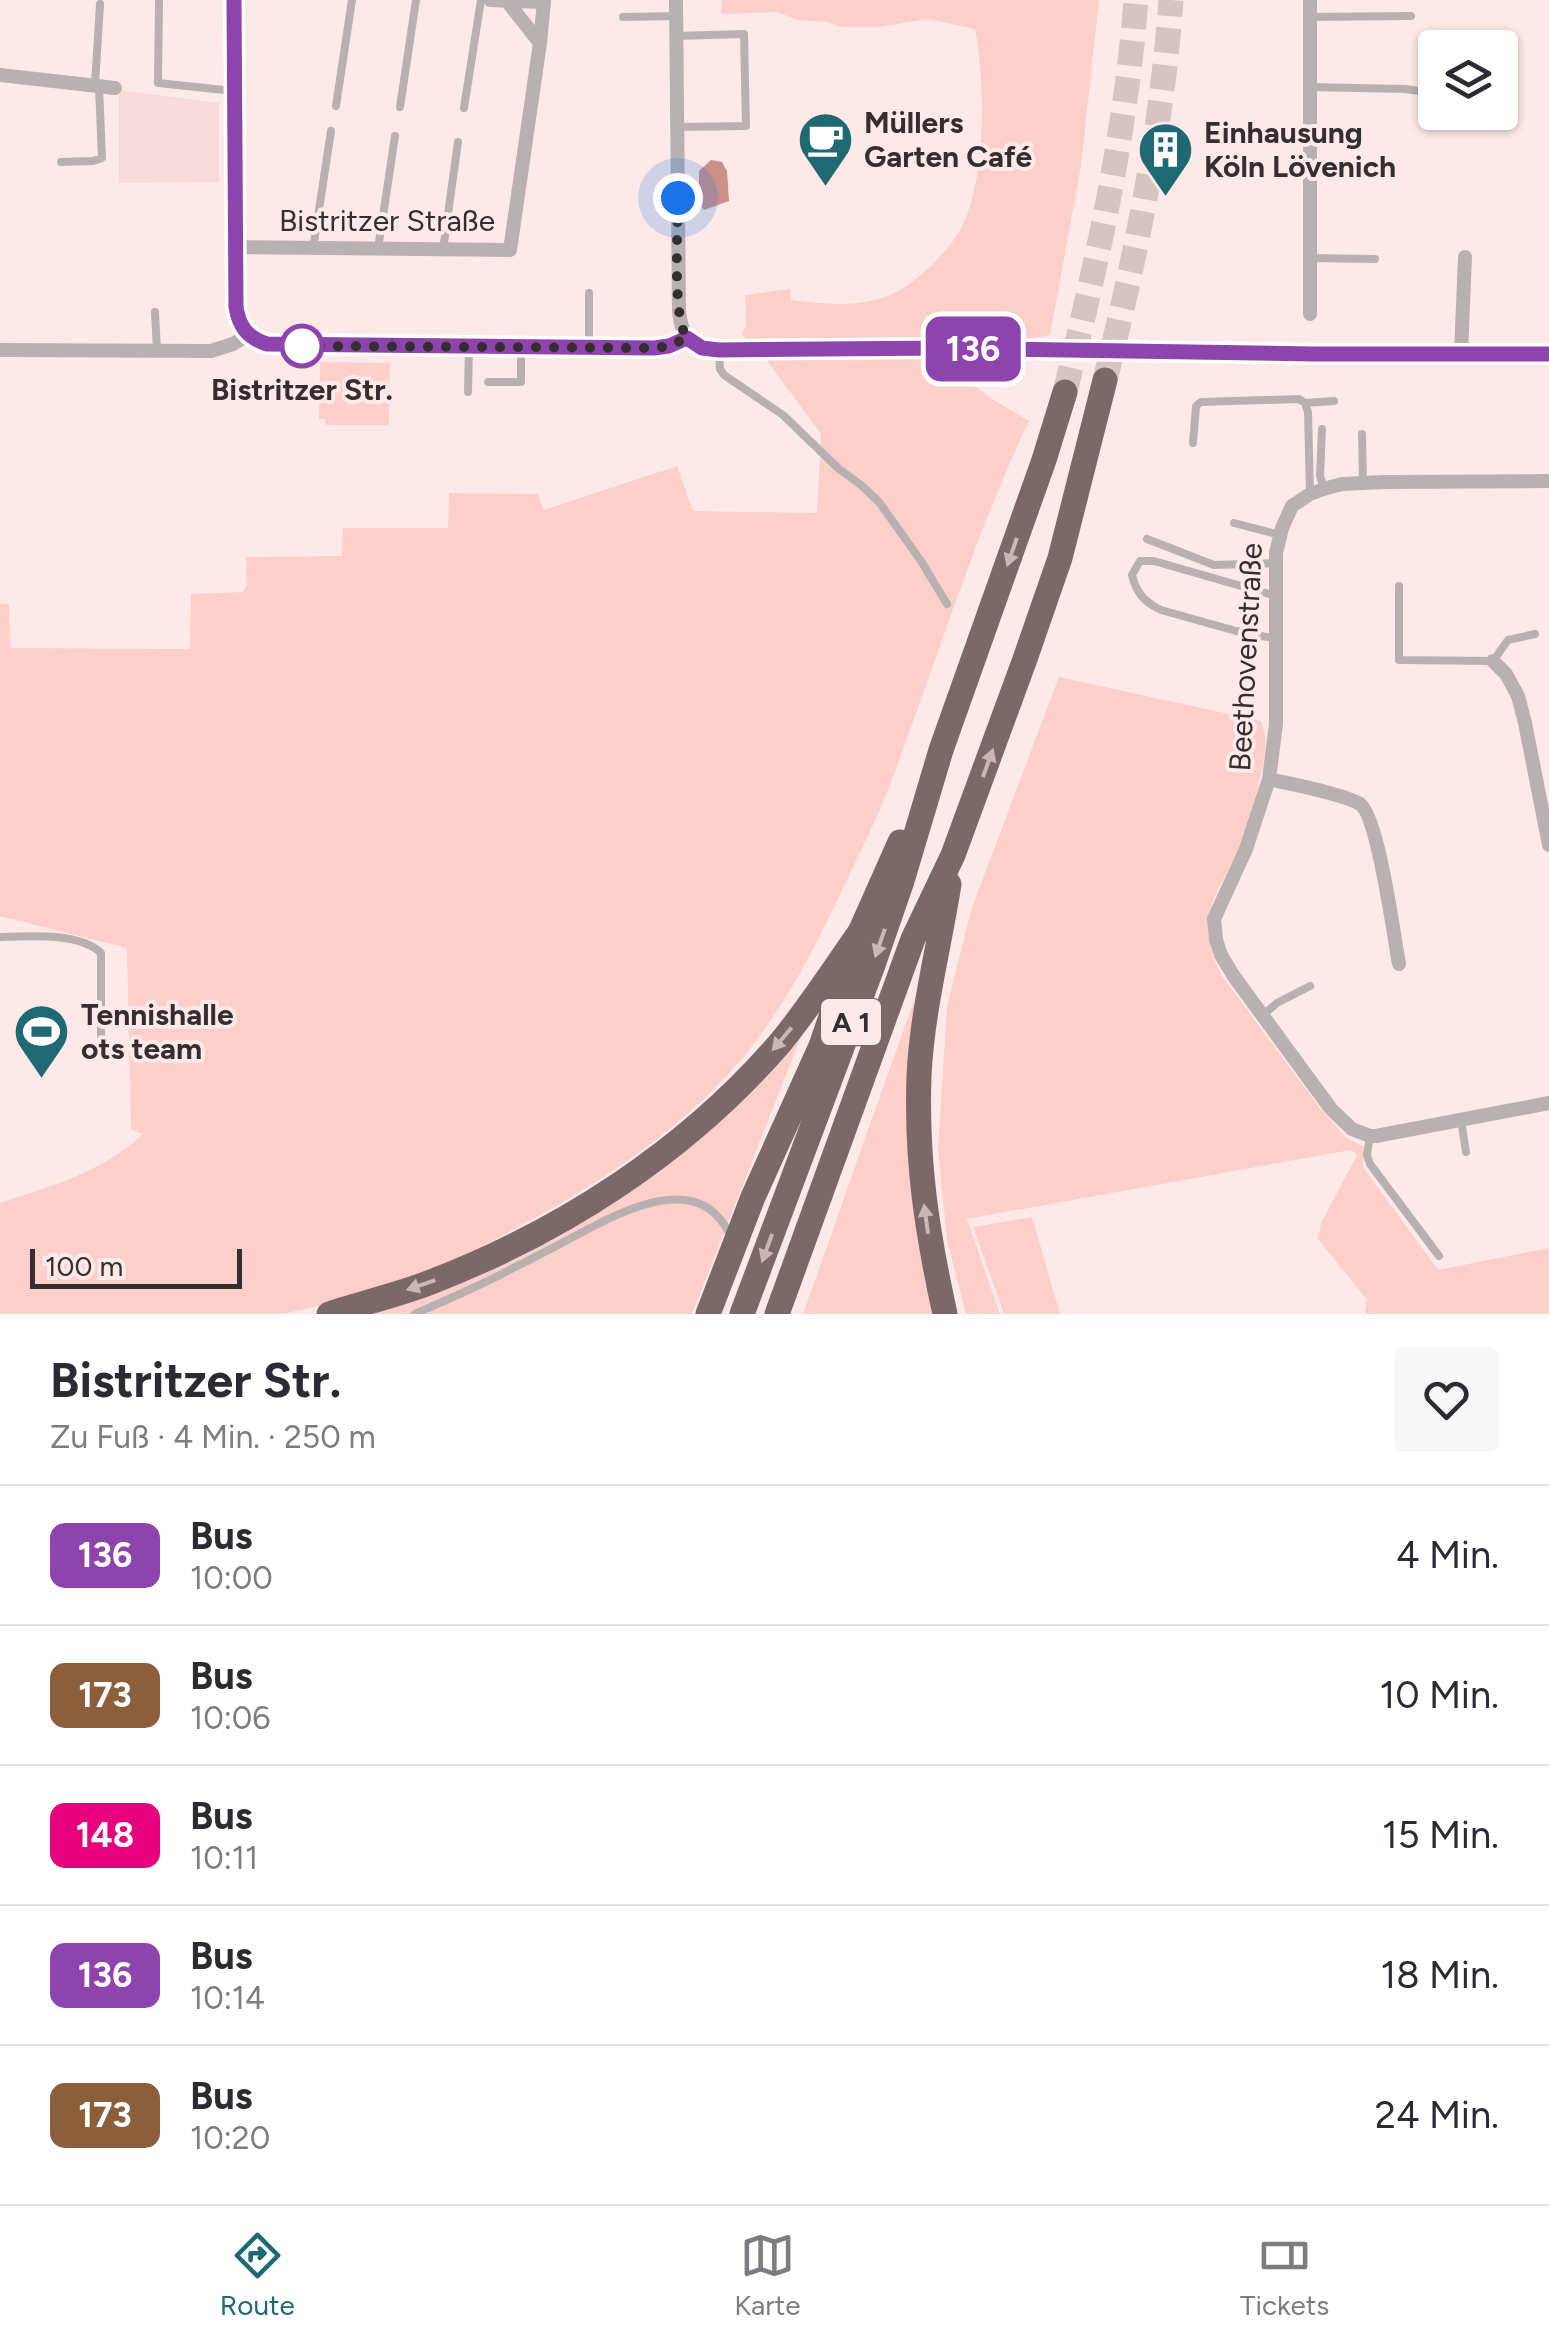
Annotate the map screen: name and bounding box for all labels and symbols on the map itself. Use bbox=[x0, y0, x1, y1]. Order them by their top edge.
place label: Müllers Garten Café bbox=[864, 104, 1032, 175]
cafe icon: Müllers Garten Café bbox=[795, 110, 855, 189]
place label: Einhausung Köln Lövenich bbox=[1204, 114, 1396, 185]
building icon: Einhausung Köln Lövenich bbox=[1135, 120, 1195, 199]
your location bbox=[653, 173, 703, 223]
street label: Bistritzer Straße bbox=[279, 202, 495, 239]
line badge: 136 bbox=[916, 316, 1030, 382]
marker: Bistritzer Str. bbox=[281, 325, 323, 367]
place label: Bistritzer Str. bbox=[211, 371, 393, 408]
one-way arrow bbox=[1004, 537, 1019, 567]
street label: Beethovenstraße bbox=[1221, 542, 1270, 772]
one-way arrow bbox=[981, 748, 996, 778]
one-way arrow bbox=[872, 929, 887, 959]
place label: Tennishalle ots team bbox=[81, 996, 234, 1067]
road number: A 1 bbox=[821, 999, 881, 1045]
sports icon: Tennishalle ots team bbox=[12, 1002, 72, 1081]
one-way arrow bbox=[772, 1026, 793, 1051]
one-way arrow bbox=[917, 1202, 933, 1234]
one-way arrow bbox=[759, 1234, 774, 1264]
scale bar bbox=[30, 1244, 242, 1288]
one-way arrow bbox=[406, 1278, 436, 1293]

